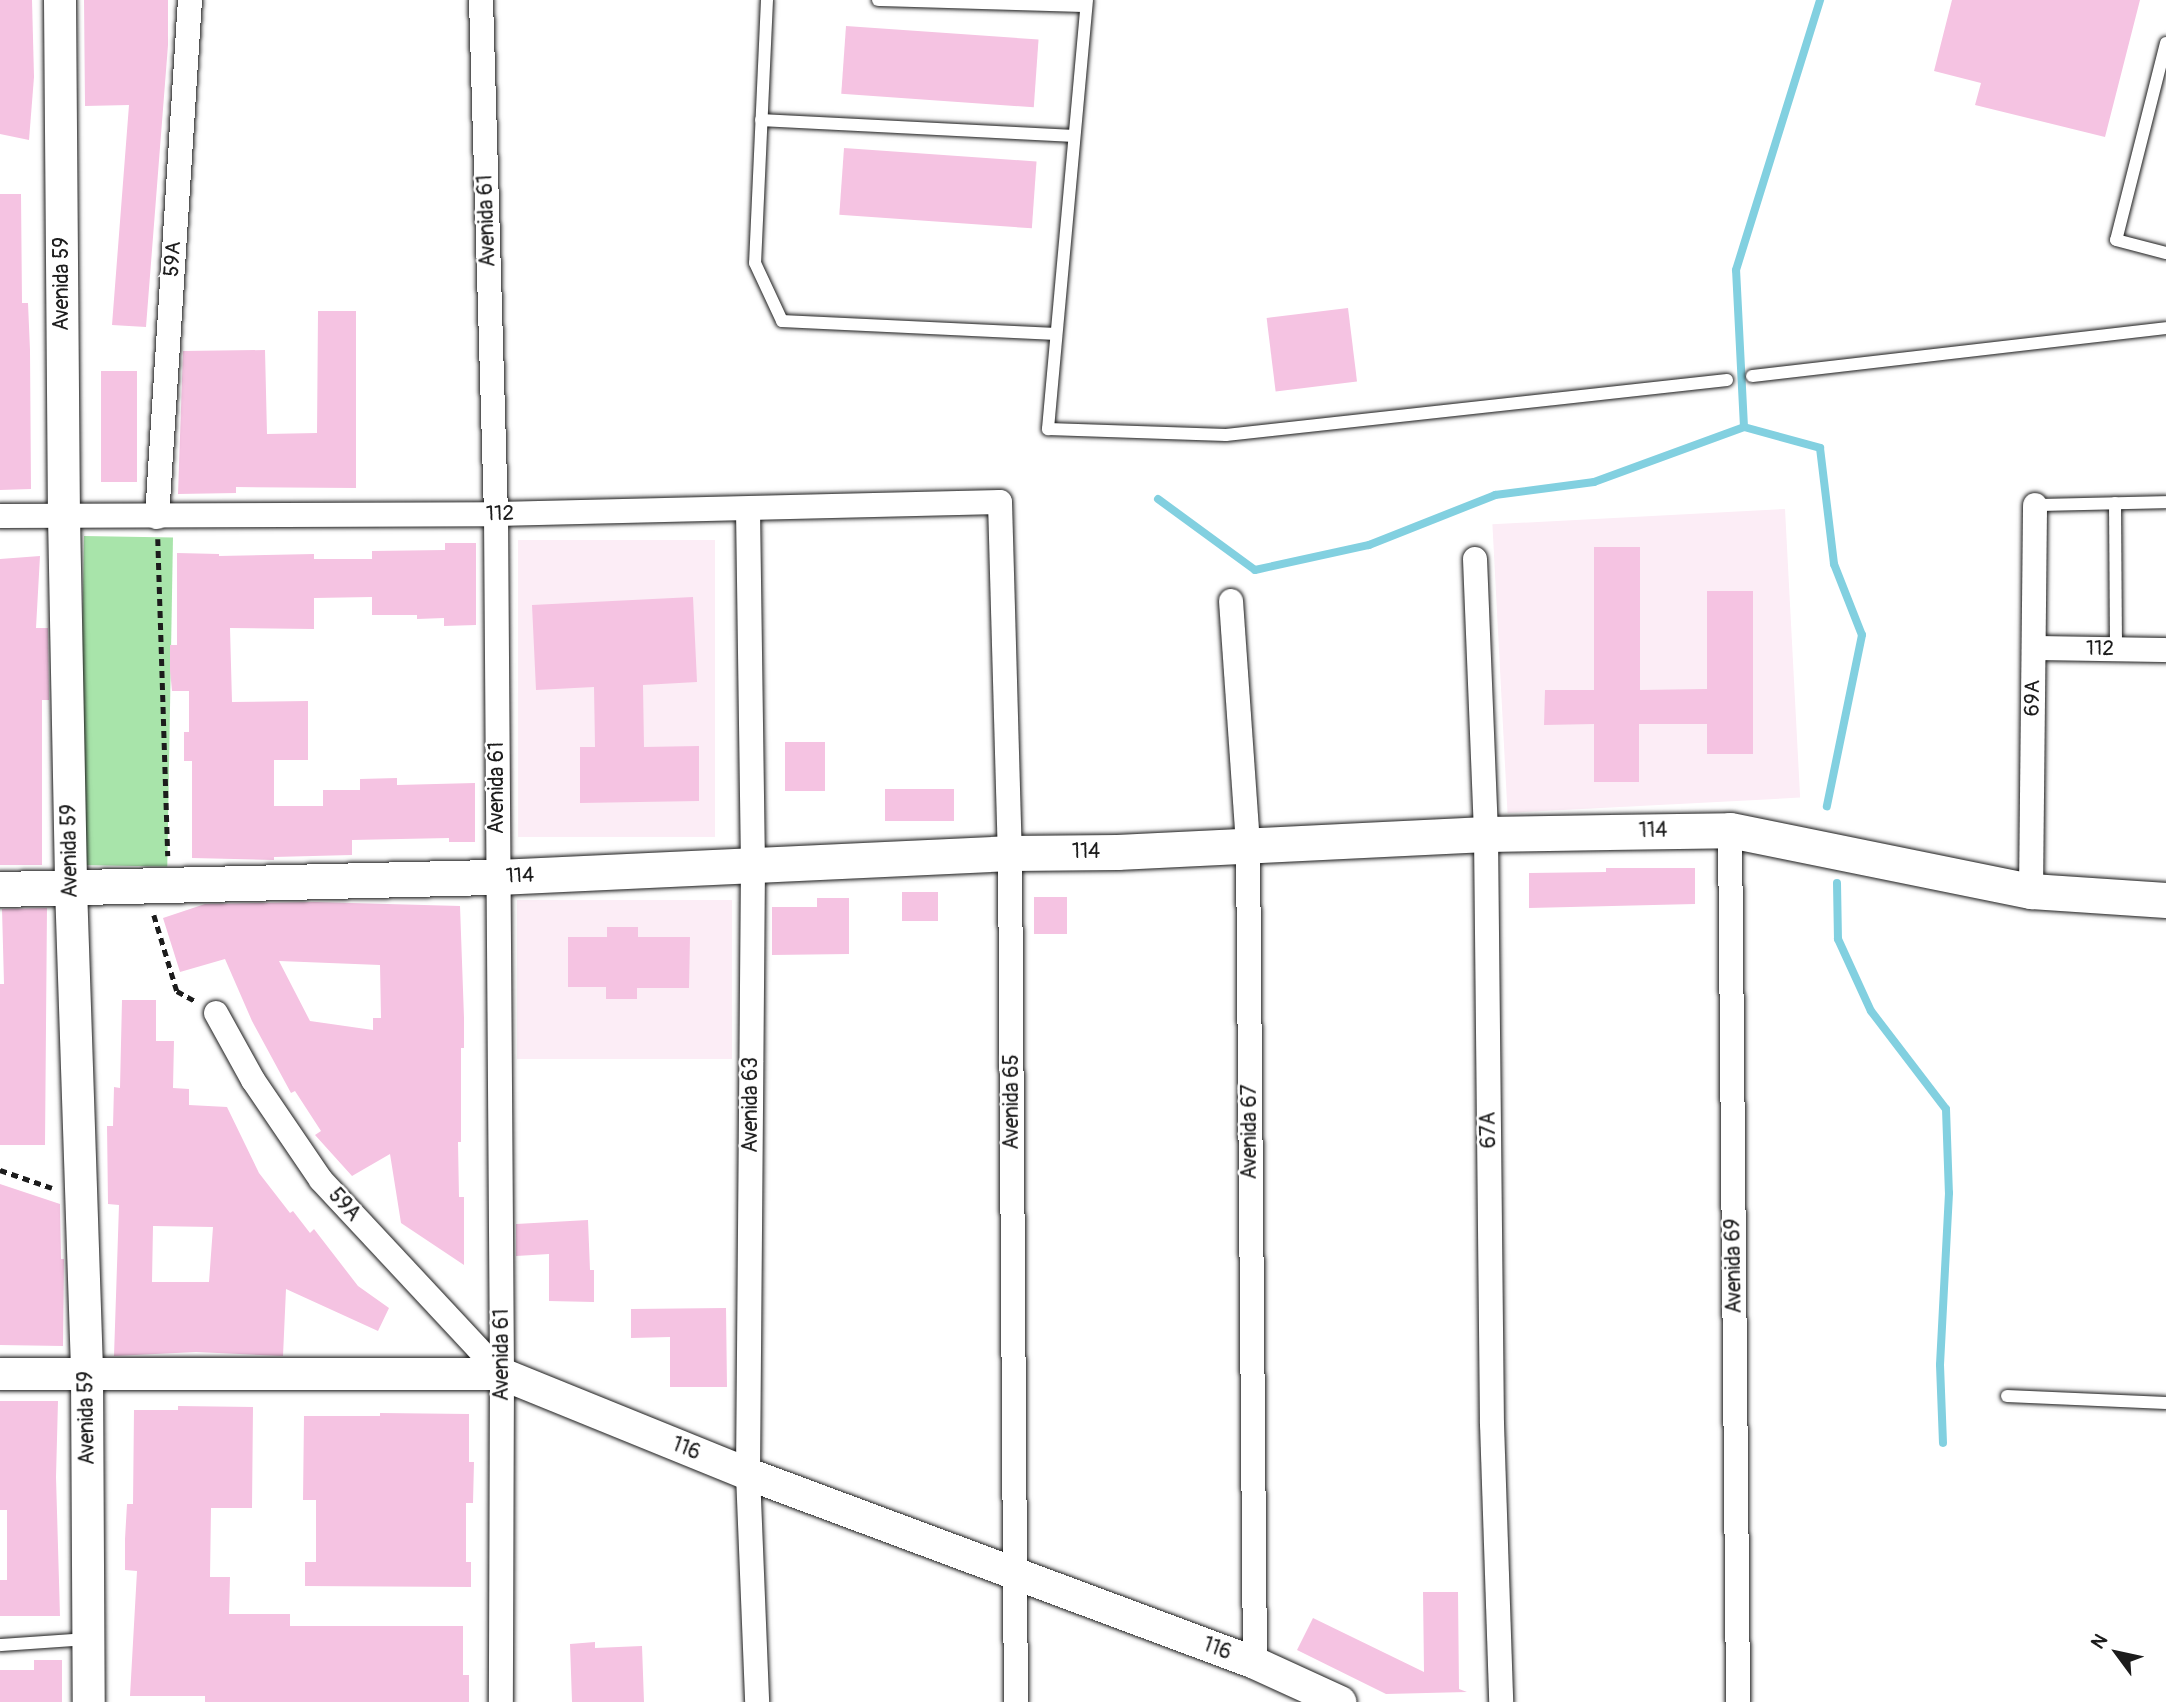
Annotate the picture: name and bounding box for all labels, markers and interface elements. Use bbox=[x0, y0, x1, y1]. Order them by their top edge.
street label: Avenida 61 bbox=[473, 174, 501, 268]
street label: Avenida 59 bbox=[49, 237, 75, 331]
street label: 59A bbox=[159, 240, 187, 278]
street label: 112 bbox=[486, 501, 514, 527]
street label: 112 bbox=[2086, 636, 2114, 662]
street label: 69A bbox=[2020, 679, 2046, 717]
street label: Avenida 61 bbox=[484, 742, 510, 834]
street label: Avenida 59 bbox=[57, 804, 83, 898]
street label: 114 bbox=[1638, 818, 1668, 844]
street label: 114 bbox=[1072, 839, 1100, 865]
street label: 114 bbox=[505, 863, 535, 889]
street label: Avenida 65 bbox=[999, 1054, 1025, 1150]
street label: Avenida 63 bbox=[738, 1057, 764, 1153]
street label: Avenida 67 bbox=[1237, 1084, 1263, 1180]
street label: 67A bbox=[1476, 1111, 1502, 1149]
street label: 59A bbox=[323, 1183, 365, 1227]
street label: Avenida 69 bbox=[1721, 1218, 1747, 1314]
street label: Avenida 61 bbox=[489, 1309, 515, 1401]
street label: Avenida 59 bbox=[74, 1371, 100, 1465]
street label: 116 bbox=[668, 1432, 704, 1466]
north arrow bbox=[2082, 1618, 2152, 1688]
text: N bbox=[2086, 1630, 2113, 1653]
street label: 116 bbox=[1199, 1632, 1235, 1666]

